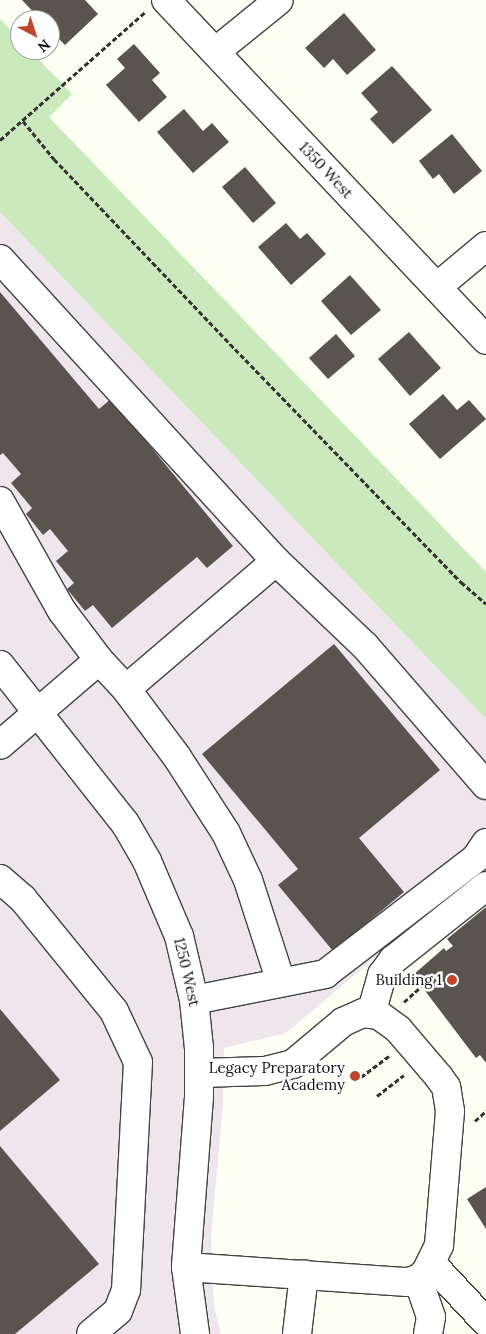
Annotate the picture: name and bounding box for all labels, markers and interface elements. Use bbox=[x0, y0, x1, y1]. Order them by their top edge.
north arrow bbox=[10, 10, 60, 60]
text: N bbox=[34, 35, 54, 56]
street label: 1350 West bbox=[295, 138, 357, 202]
street label: 1250 West bbox=[170, 936, 204, 1008]
place label: Building 1 bbox=[376, 971, 442, 989]
marker: Building 1 bbox=[446, 974, 458, 986]
place label: Legacy Preparatory Academy bbox=[209, 1058, 345, 1093]
marker: Legacy Preparatory Academy bbox=[349, 1070, 361, 1082]

